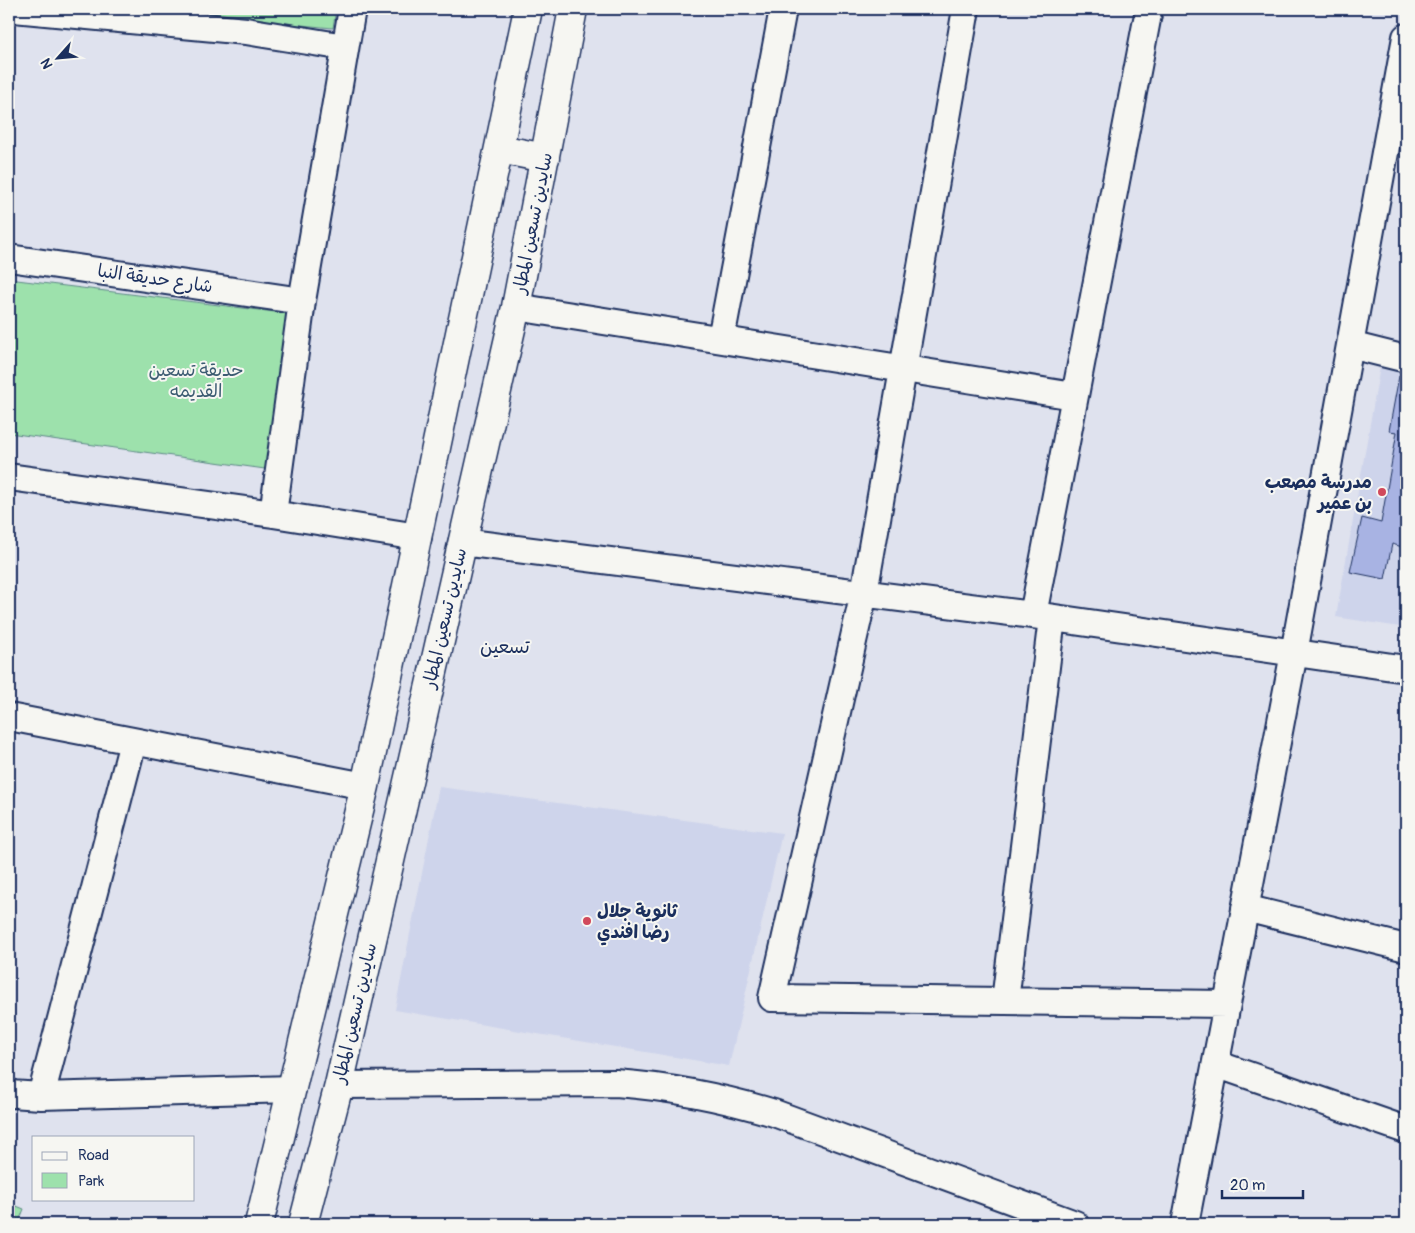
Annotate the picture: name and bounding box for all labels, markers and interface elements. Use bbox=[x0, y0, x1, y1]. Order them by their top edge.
north arrow bbox=[32, 32, 82, 82]
text: N bbox=[37, 56, 57, 72]
street label: سايدين تسعين المطار bbox=[508, 151, 558, 297]
street label: شارع حديقة النبا bbox=[96, 260, 214, 298]
park label: حديقة تسعين القديمه bbox=[148, 359, 244, 403]
place label: مدرسة مصعب بن عمير bbox=[1265, 471, 1372, 515]
marker: مدرسة مصعب بن عمير bbox=[1376, 486, 1388, 498]
street label: سايدين تسعين المطار bbox=[417, 546, 472, 692]
district label: تسعین bbox=[480, 635, 530, 659]
place label: ثانوية جلال رضا افندي bbox=[597, 900, 679, 946]
marker: ثانوية جلال رضا افندي bbox=[581, 915, 593, 927]
street label: سايدين تسعين المطار bbox=[327, 941, 382, 1087]
legend bbox=[32, 1136, 195, 1200]
text: Road bbox=[78, 1146, 109, 1165]
scale bar bbox=[1222, 1168, 1304, 1200]
text: Park bbox=[78, 1172, 105, 1191]
text: 20 m bbox=[1230, 1176, 1265, 1195]

